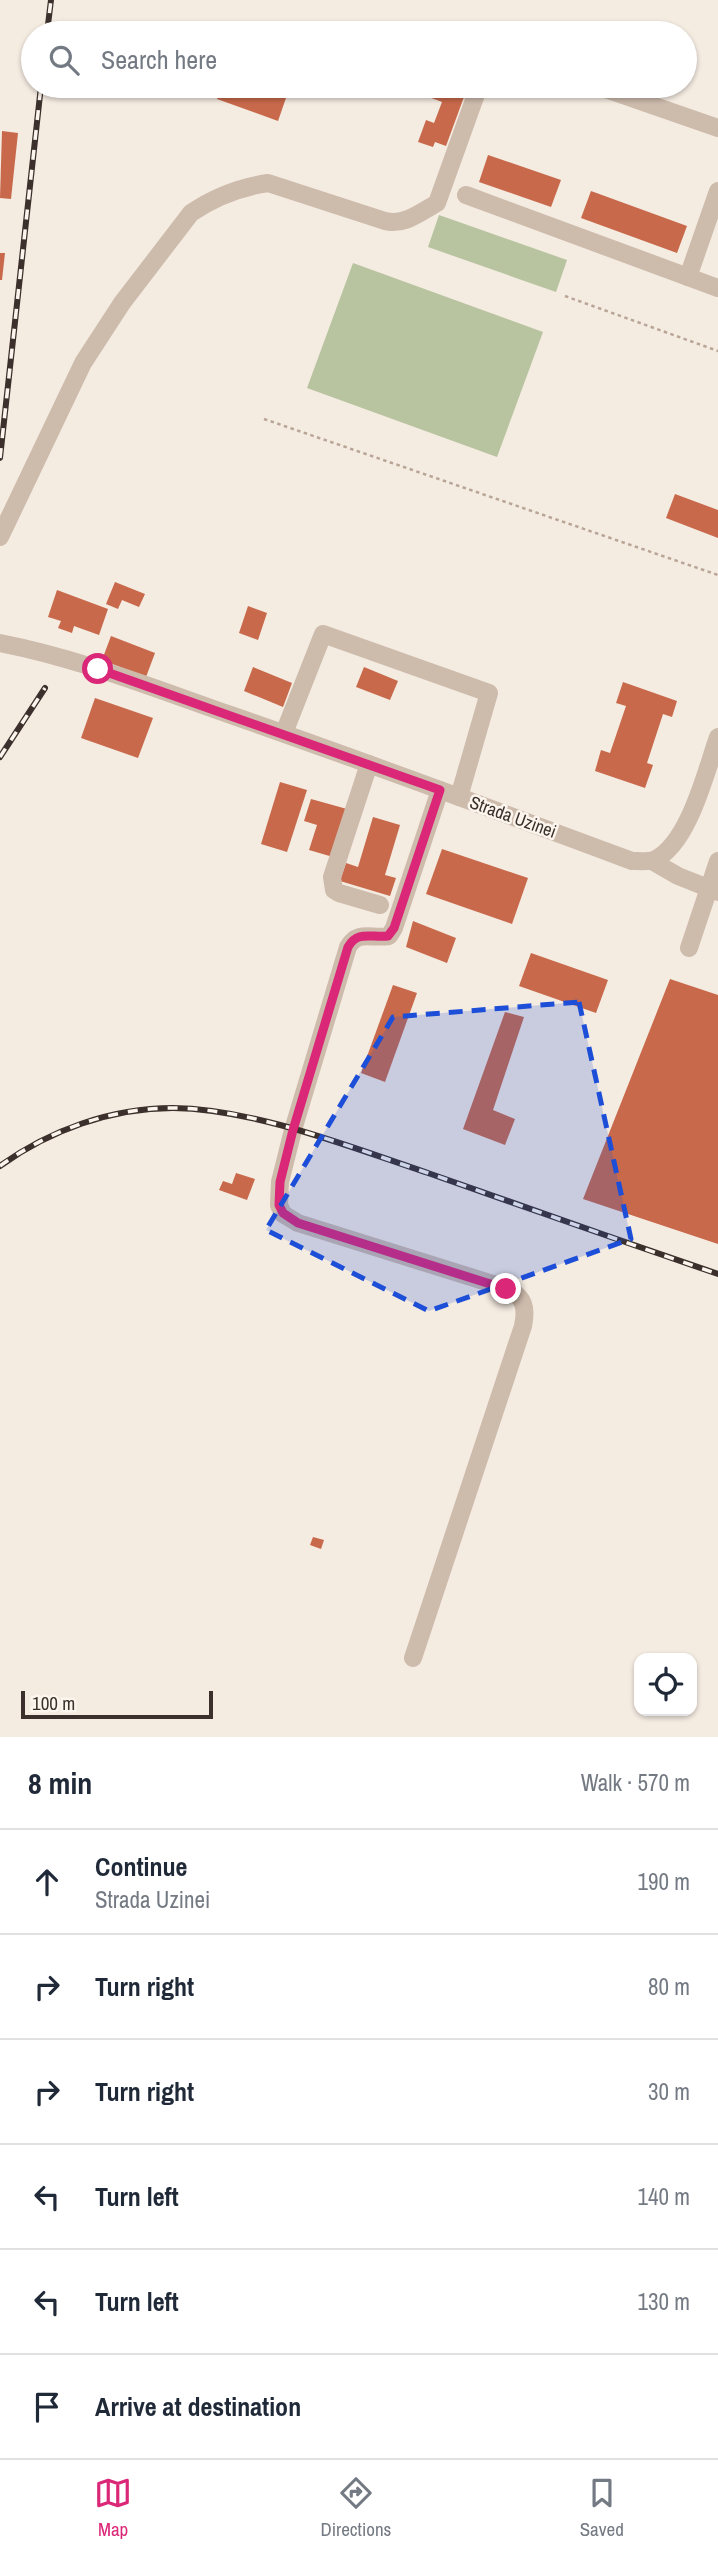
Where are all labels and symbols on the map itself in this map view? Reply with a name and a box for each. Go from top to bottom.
route start [82,653,113,684]
street label: Strada Uzinei [466,789,560,844]
route end [490,1273,521,1304]
scale bar [21,1688,214,1720]

